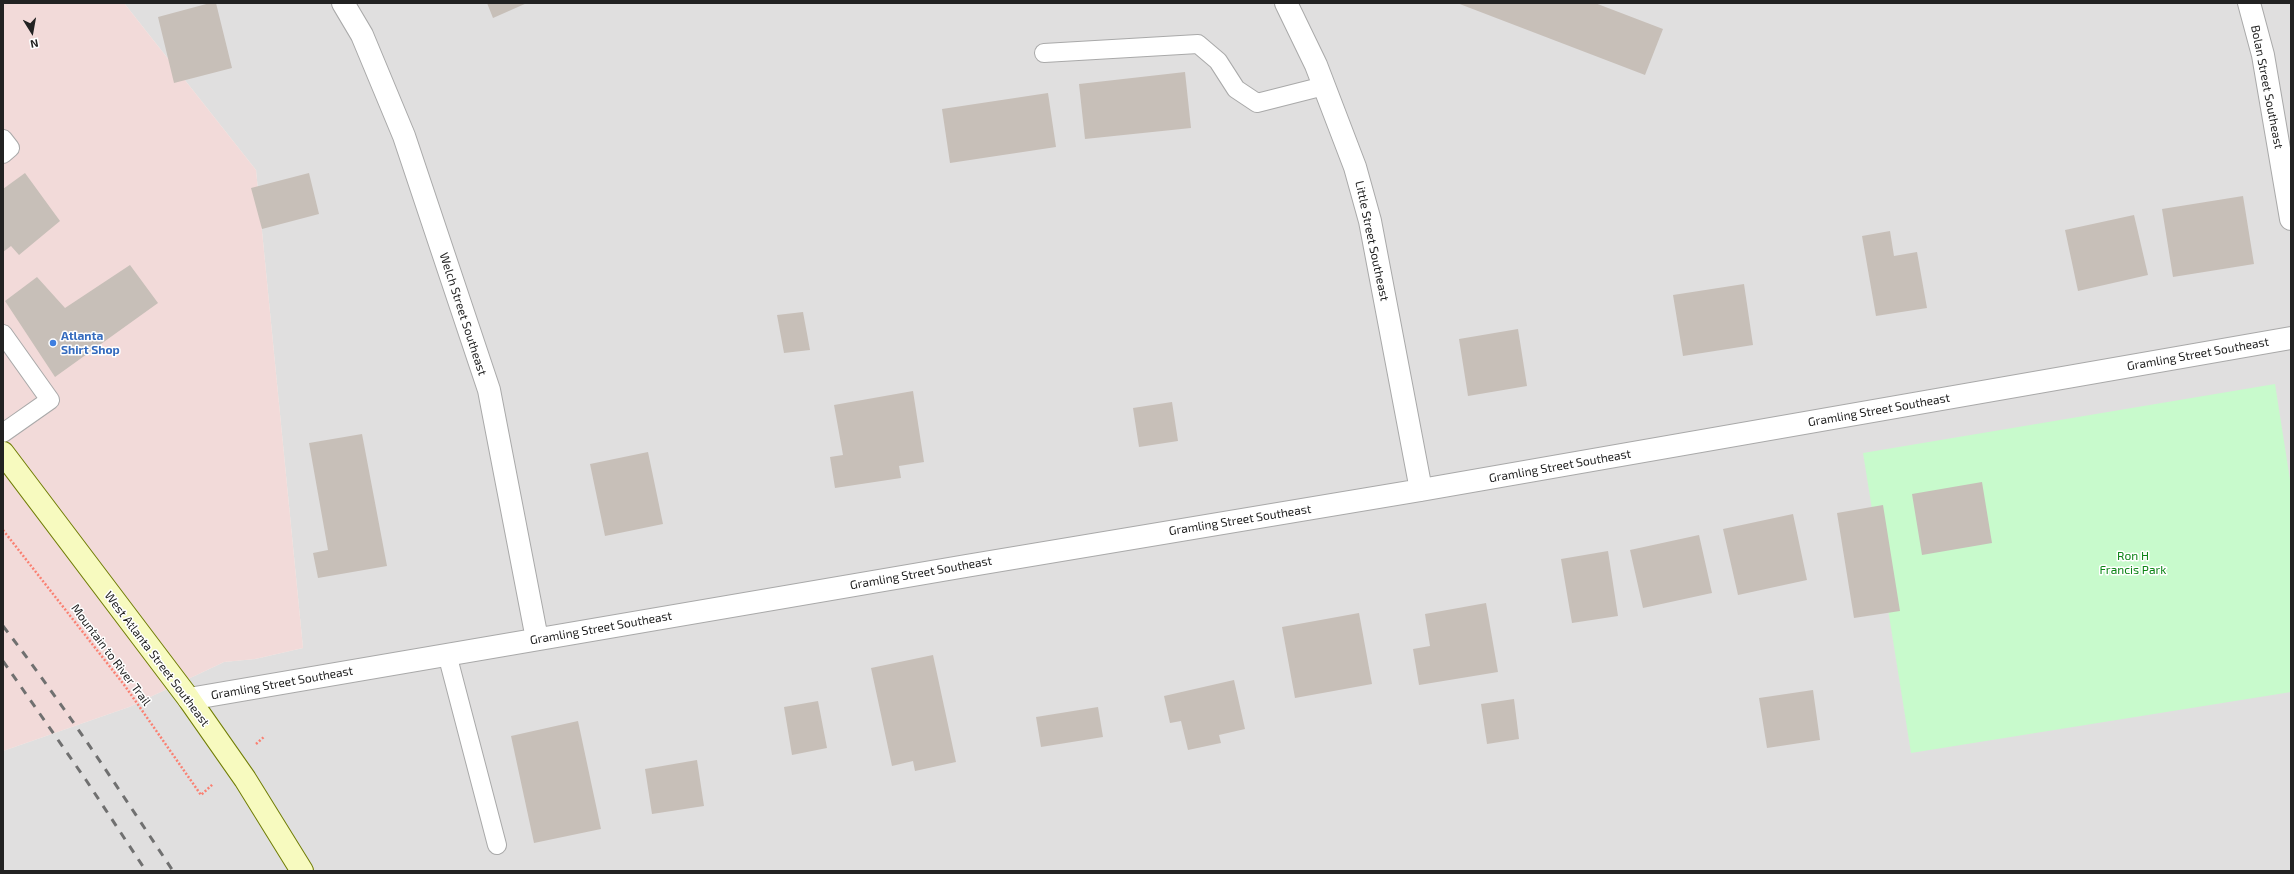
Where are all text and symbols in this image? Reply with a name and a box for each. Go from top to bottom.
north arrow [12,12,52,52]
street label: Bolan Street Southeast [2248,24,2286,150]
text: N [29,37,40,51]
street label: Little Street Southeast [1352,180,1392,302]
street label: Welch Street Southeast [436,251,490,377]
place label: Atlanta Shirt Shop [61,329,120,357]
street label: Gramling Street Southeast [2126,334,2270,374]
marker: Atlanta Shirt Shop [48,338,58,348]
street label: Gramling Street Southeast [1807,390,1951,430]
street label: Gramling Street Southeast [1488,446,1632,486]
street label: Gramling Street Southeast [1168,502,1312,538]
park label: Ron H Francis Park [2100,549,2166,577]
street label: Gramling Street Southeast [849,553,993,593]
street label: West Atlanta Street Southeast [101,589,213,729]
street label: Mountain to River Trail [68,601,154,709]
street label: Gramling Street Southeast [529,608,673,648]
street label: Gramling Street Southeast [210,663,354,703]

